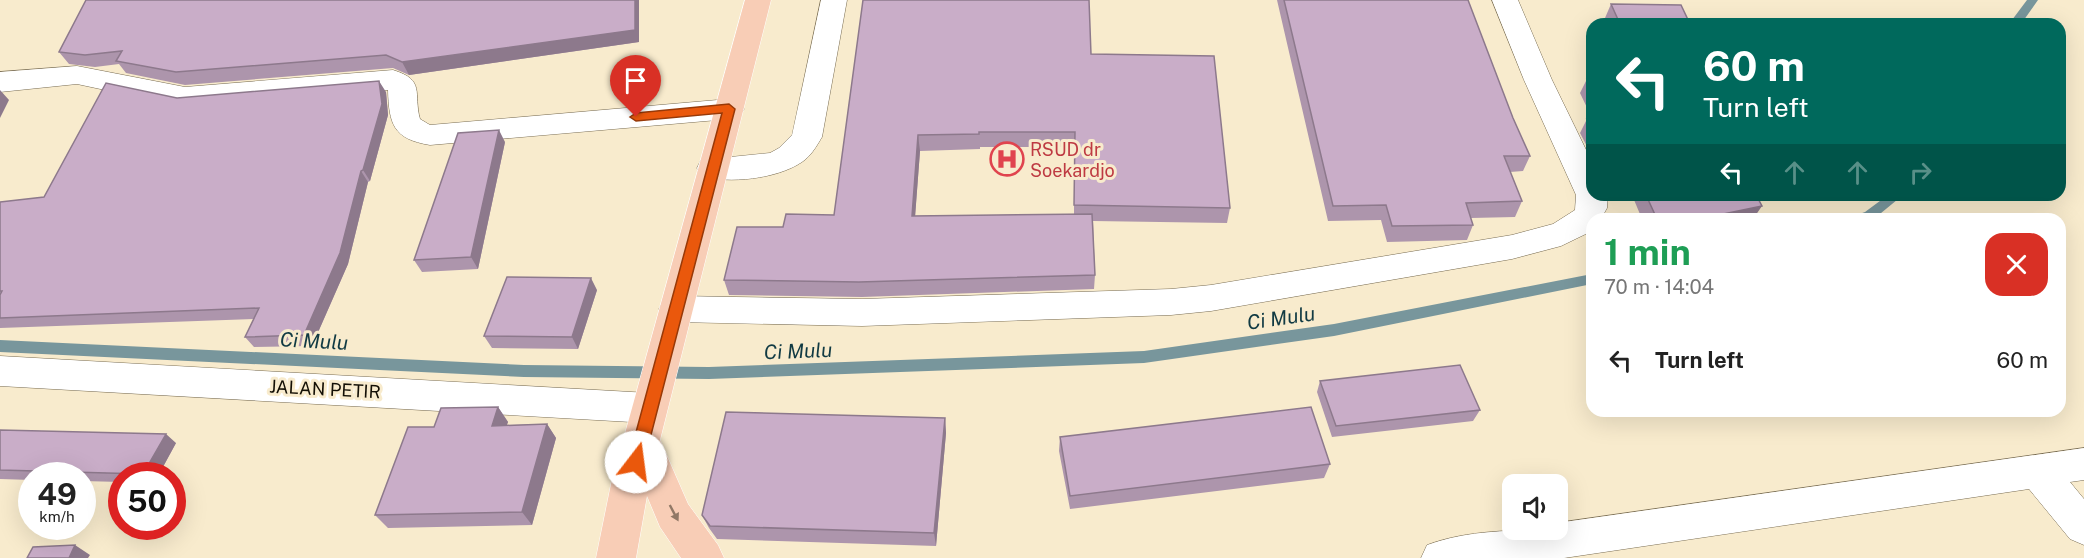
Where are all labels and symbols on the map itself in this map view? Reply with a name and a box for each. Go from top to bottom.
pin [610,55,661,117]
place label: RSUD dr Soekardjo [1030,139,1115,181]
hospital icon: RSUD dr Soekardjo [989,141,1025,177]
water label: Ci Mulu [1245,301,1317,335]
water label: Ci Mulu [279,327,349,355]
water label: Ci Mulu [763,338,833,364]
street label: JALAN PETIR [269,376,381,402]
position arrow [604,430,668,494]
speed limit sign: 50 [108,462,186,540]
one-way arrow [669,505,679,522]

